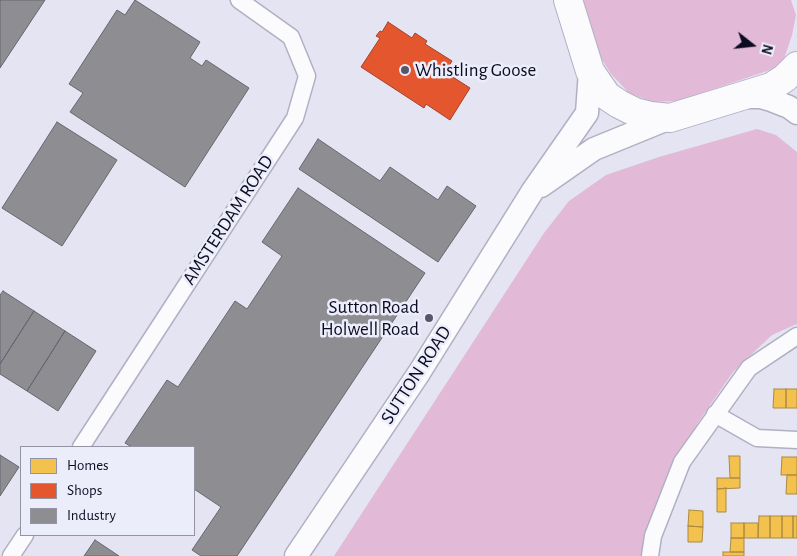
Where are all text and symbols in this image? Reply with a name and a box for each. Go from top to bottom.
north arrow [727,20,777,70]
text: N [758,43,774,56]
place label: Whistling Goose [415,59,536,81]
marker: Whistling Goose [399,64,411,76]
street label: AMSTERDAM ROAD [178,151,278,289]
place label: Sutton Road Holwell Road [321,296,419,340]
marker: Sutton Road Holwell Road [423,312,435,324]
street label: SUTTON ROAD [376,322,456,428]
legend [20,446,195,536]
text: Homes [67,458,109,473]
text: Shops [67,483,102,498]
text: Industry [67,508,116,523]

